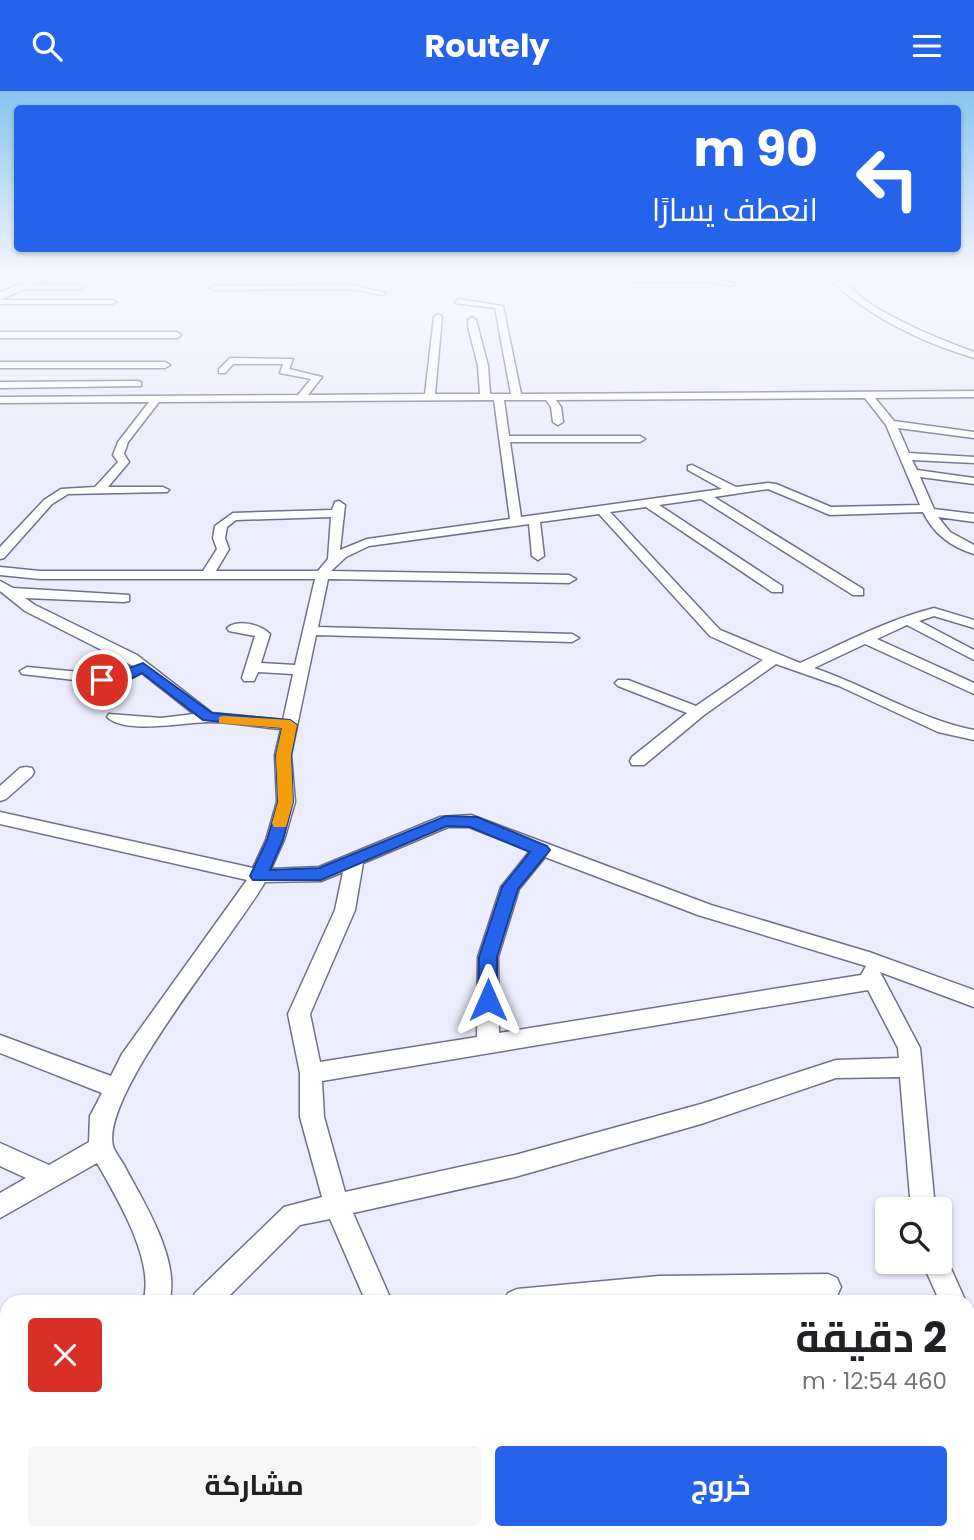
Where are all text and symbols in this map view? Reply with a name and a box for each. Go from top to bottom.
text: Routely [424,23,550,68]
icon: search [28,27,66,65]
icon: menu [908,27,946,65]
text: 90 m [694,115,818,183]
icon: left [842,133,933,224]
text: انعطف يسارًا [652,187,818,232]
pin [72,650,132,710]
icon: arrive [83,661,121,699]
position arrow [451,963,525,1037]
map controls [875,1197,952,1274]
button: search [875,1197,952,1274]
text: 2 دقيقة [795,1308,947,1367]
button: close [28,1318,102,1392]
text: 460 m · 12:54 [802,1365,947,1397]
button: مشاركة [28,1446,481,1526]
button: خروج [495,1446,947,1526]

